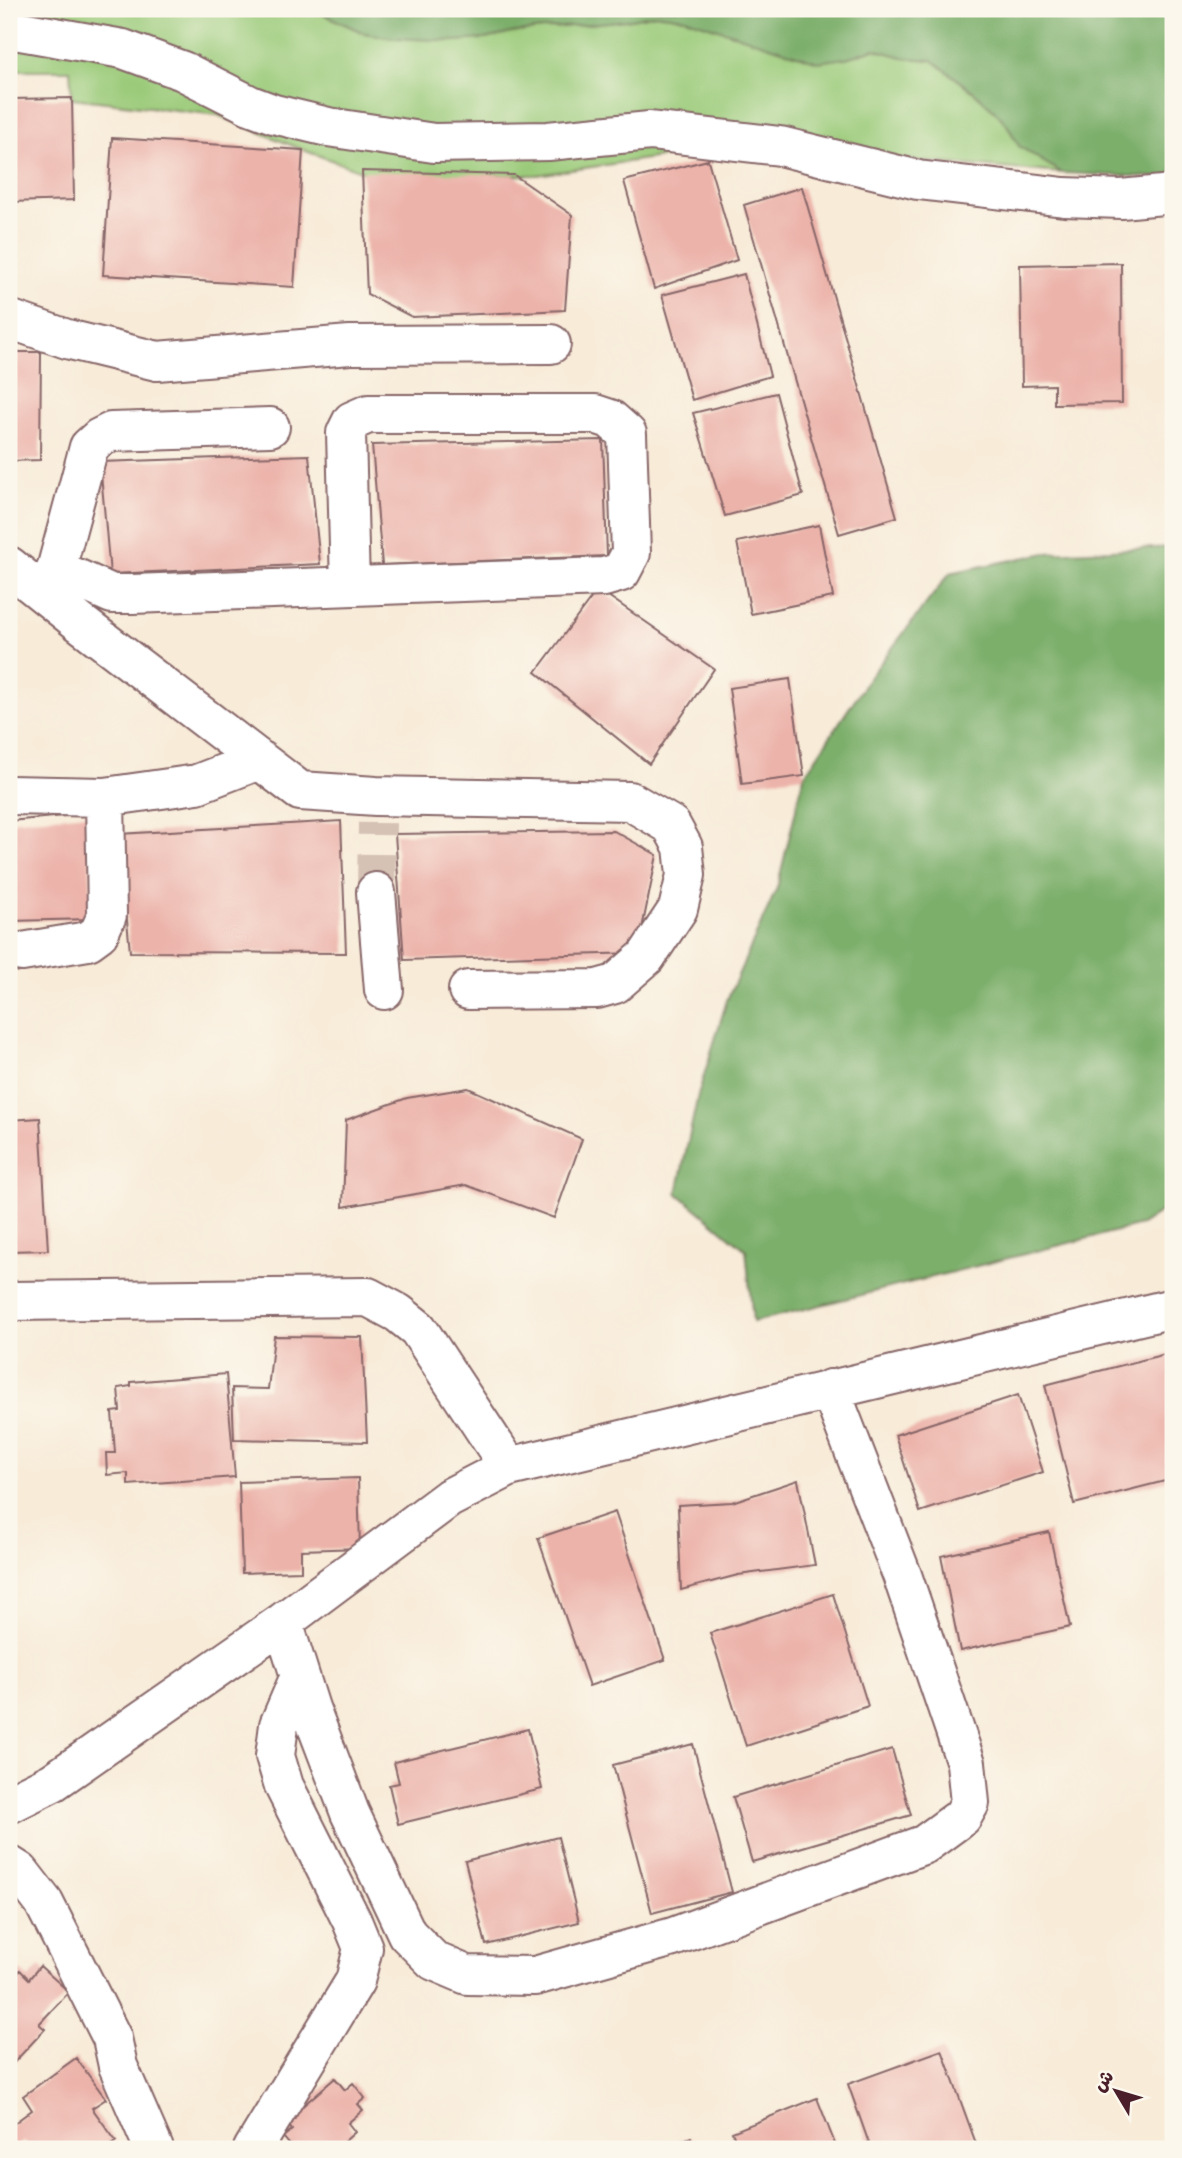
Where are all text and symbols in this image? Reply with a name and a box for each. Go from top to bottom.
north arrow [1080,2056,1150,2126]
text: ش [1090,2067,1121,2098]

